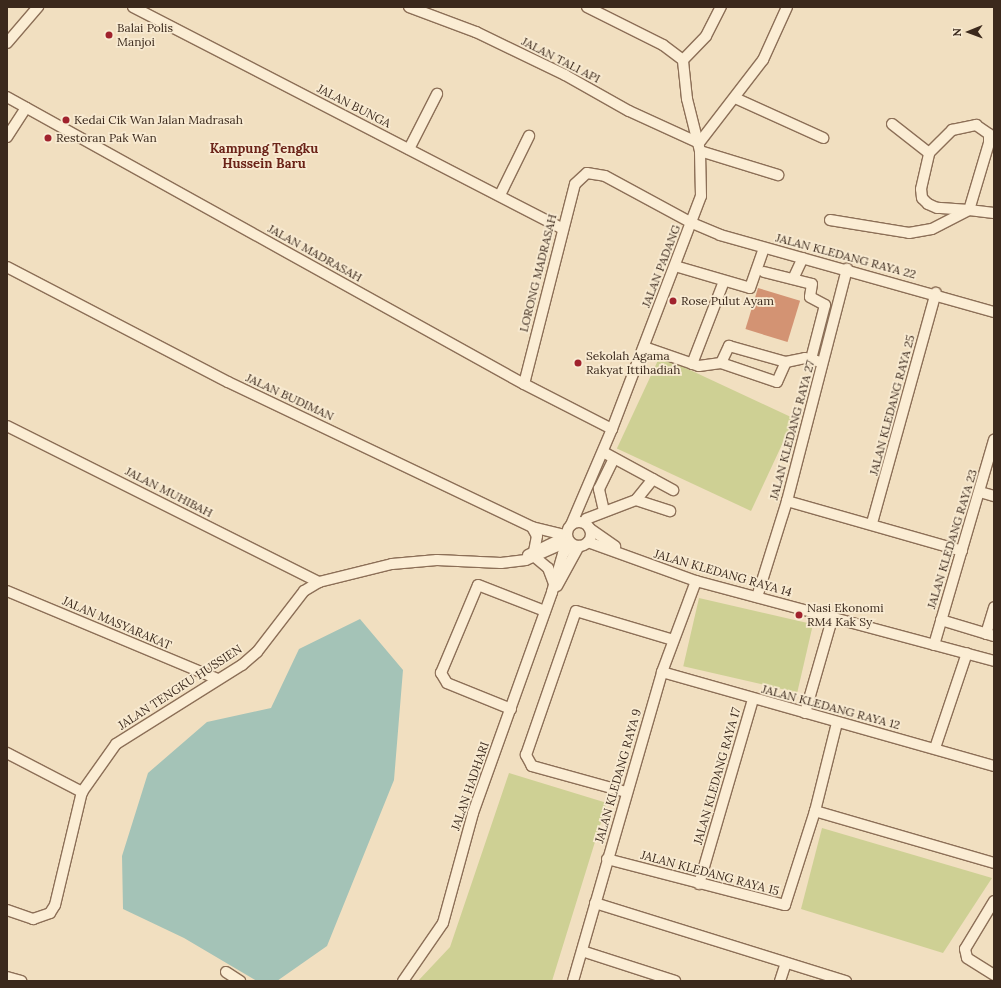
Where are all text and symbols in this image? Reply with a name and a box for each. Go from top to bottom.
north arrow [949,12,989,52]
place label: Balai Polis Manjoi [117,21,173,49]
text: N [950,28,964,37]
marker: Balai Polis Manjoi [104,30,114,40]
street label: JALAN TALI API [519,34,603,86]
street label: JALAN BUNGA [315,81,393,131]
place label: Kedai Cik Wan Jalan Madrasah [74,113,243,127]
marker: Kedai Cik Wan Jalan Madrasah [61,115,71,125]
place label: Restoran Pak Wan [56,131,157,145]
marker: Restoran Pak Wan [43,133,53,143]
district label: Kampung Tengku Hussein Baru [210,142,318,173]
street label: LORONG MADRASAH [516,213,560,333]
street label: JALAN MADRASAH [265,221,365,285]
street label: JALAN PADANG [639,223,683,309]
street label: JALAN KLEDANG RAYA 22 [774,230,918,282]
place label: Rose Pulut Ayam [681,294,774,308]
marker: Rose Pulut Ayam [668,296,678,306]
street label: JALAN KLEDANG RAYA 25 [866,333,918,477]
place label: Sekolah Agama Rakyat Ittihadiah [586,349,680,377]
marker: Sekolah Agama Rakyat Ittihadiah [573,358,583,368]
street label: JALAN KLEDANG RAYA 27 [766,359,818,501]
street label: JALAN BUDIMAN [244,370,336,424]
street label: JALAN MUHIBAH [123,464,215,520]
street label: JALAN KLEDANG RAYA 23 [924,468,980,610]
street label: JALAN KLEDANG RAYA 14 [652,546,794,600]
street label: JALAN MASYARAKAT [60,593,174,653]
place label: Nasi Ekonomi RM4 Kak Sy [807,601,884,629]
marker: Nasi Ekonomi RM4 Kak Sy [794,610,804,620]
street label: JALAN TENGKU HUSSIEN [115,641,245,733]
street label: JALAN KLEDANG RAYA 12 [760,682,902,732]
street label: JALAN KLEDANG RAYA 17 [691,706,743,846]
street label: JALAN KLEDANG RAYA 9 [592,707,644,845]
street label: JALAN HADHARI [448,740,492,832]
street label: JALAN KLEDANG RAYA 15 [639,848,781,898]

